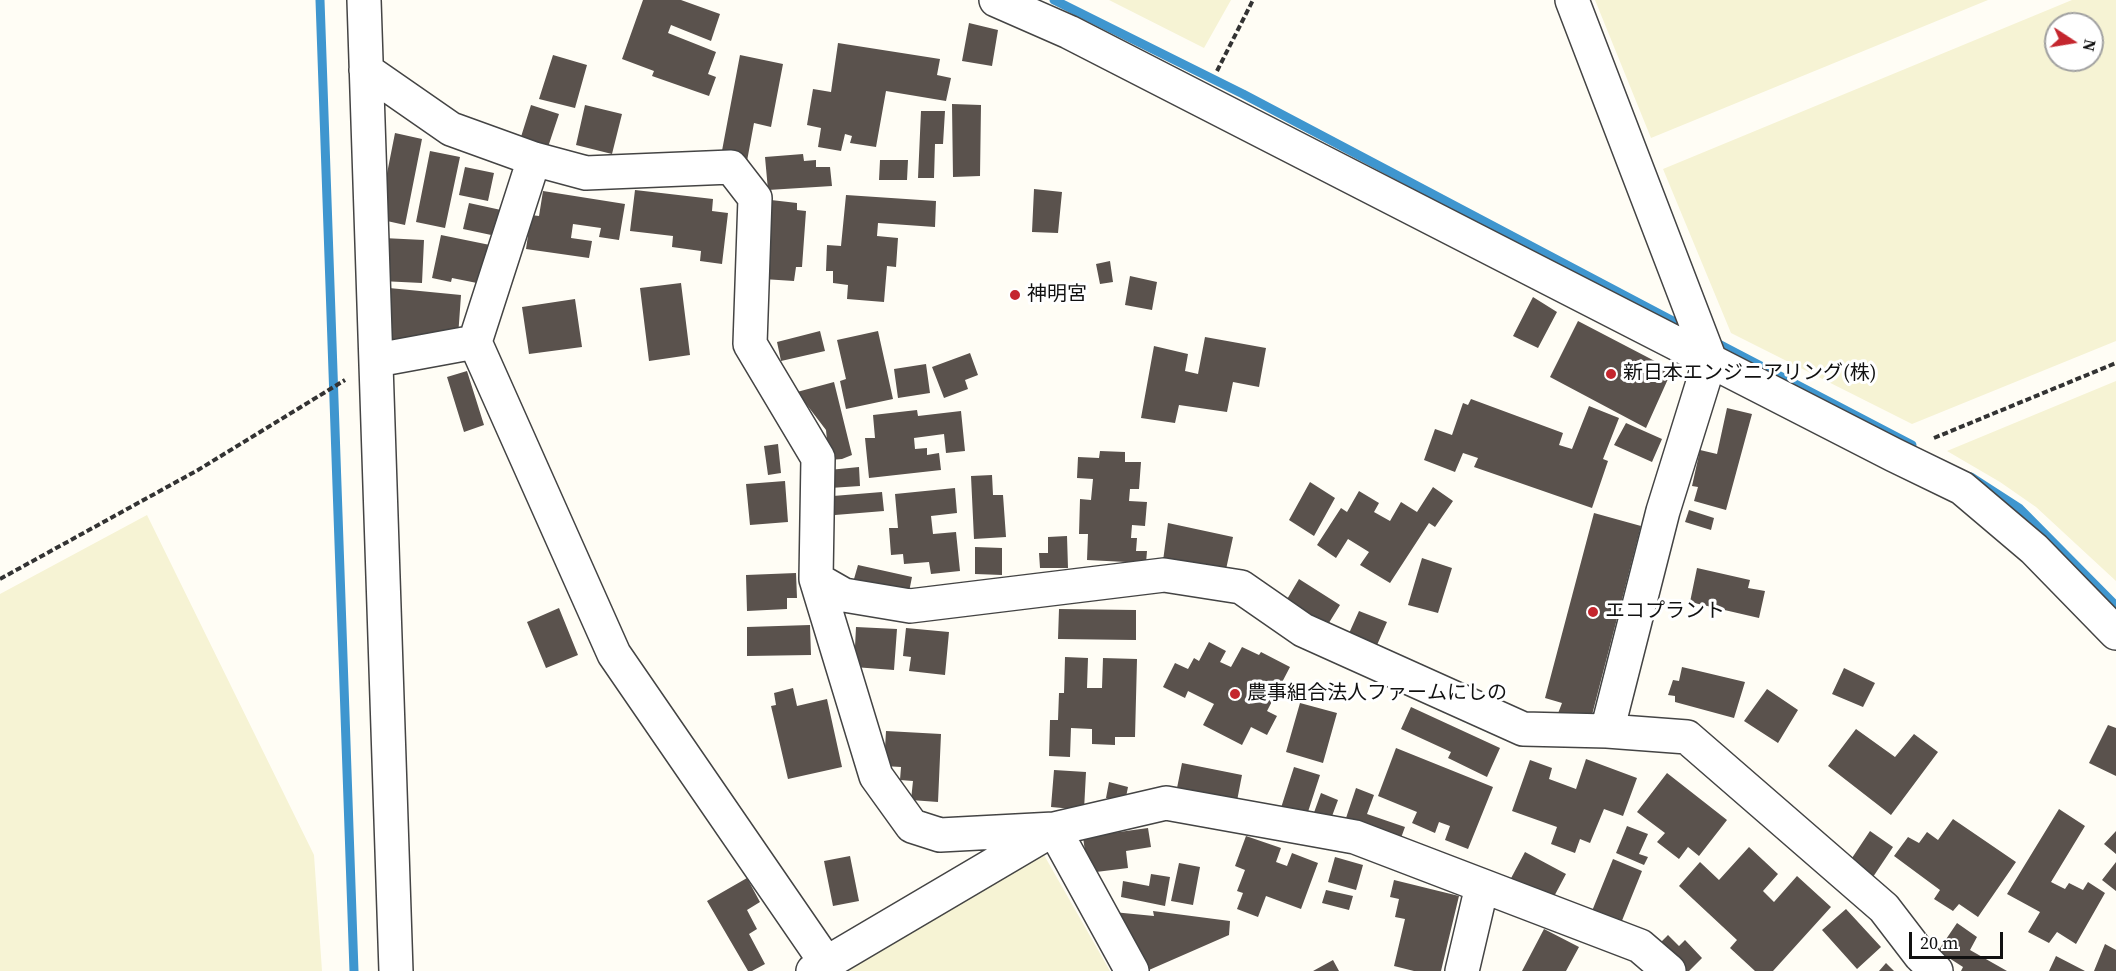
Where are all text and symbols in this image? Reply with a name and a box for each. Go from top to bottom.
north arrow [2044,12,2104,72]
text: N [2078,37,2102,53]
place label: 神明宮 [1027,283,1087,307]
marker: 神明宮 [1008,288,1022,302]
place label: 新日本エンジニアリング(株) [1623,362,1877,386]
marker: 新日本エンジニアリング(株) [1604,367,1618,381]
place label: エコプラント [1605,600,1725,624]
marker: エコプラント [1586,605,1600,619]
place label: 農事組合法人ファームにしの [1247,682,1507,706]
marker: 農事組合法人ファームにしの [1228,687,1242,701]
scale bar [1912,920,2006,958]
text: 20 m [1920,930,1958,955]

